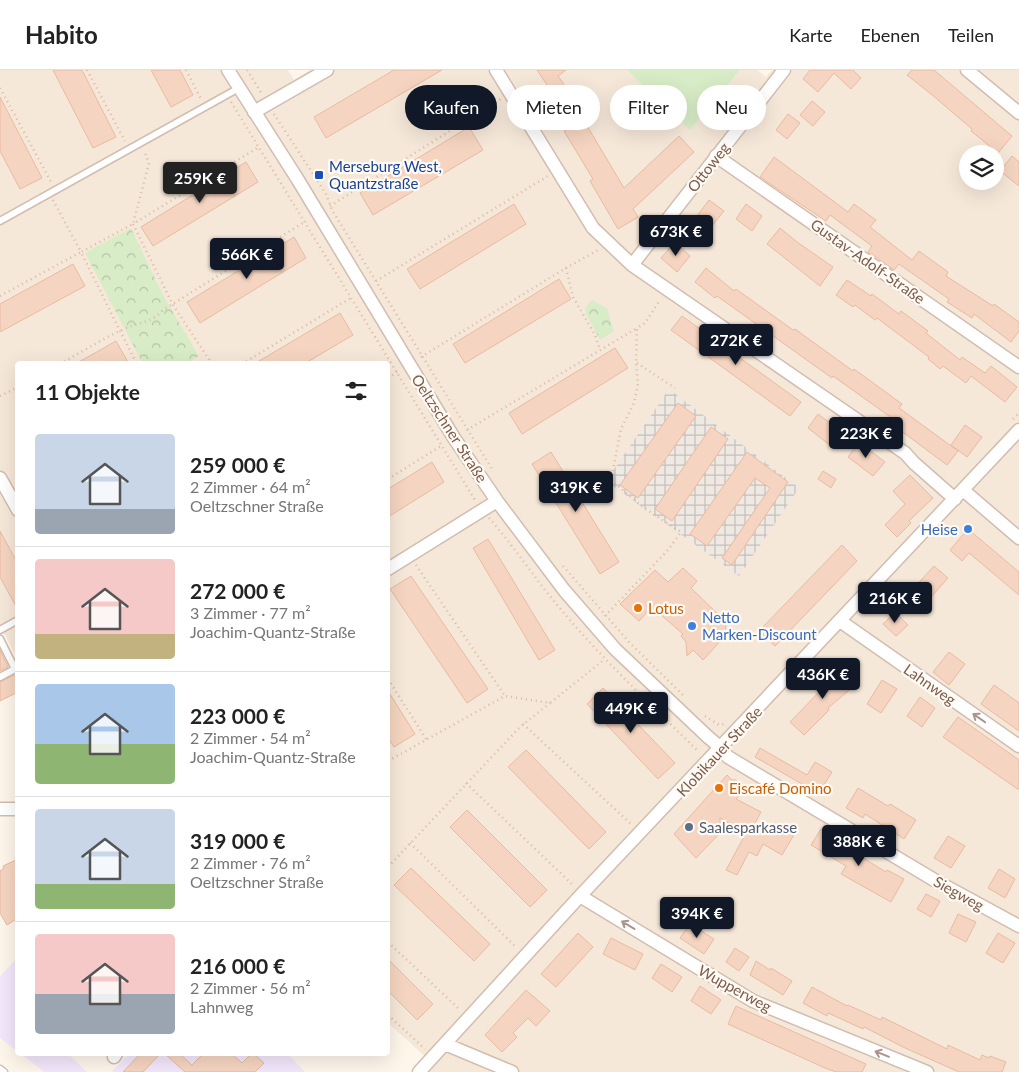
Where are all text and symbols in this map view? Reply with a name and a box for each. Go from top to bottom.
text: Habito [25,20,98,49]
text: Karte [789,24,832,46]
text: Ebenen [860,24,920,46]
text: Teilen [948,24,994,46]
chip: Kaufen [405,85,497,130]
chip: Mieten [507,85,600,130]
chip: Filter [610,85,687,130]
chip: Neu [697,85,766,130]
street label: Ottoweg [683,138,733,195]
map controls [959,145,1004,190]
button: layers [959,145,1004,190]
place label: Merseburg West, Quantzstraße [329,157,442,192]
pin: 259K € [159,162,241,204]
text: 259K € [174,168,226,187]
marker: Merseburg West, Quantzstraße [313,169,325,181]
pin: 673K € [635,214,717,257]
street label: Gustav-Adolf-Straße [807,215,929,307]
text: 673K € [650,221,702,240]
pin: 566K € [206,238,288,280]
text: 566K € [221,244,273,263]
pin: 272K € [695,324,777,366]
text: 272K € [710,330,762,349]
street label: Oeltzschner Straße [408,371,492,486]
icon: filters [342,377,370,405]
text: 11 Objekte [35,379,140,404]
pin: 223K € [825,416,907,459]
text: 223K € [840,423,892,442]
text: 259 000 € [190,452,285,477]
icon: home [75,454,135,514]
pin: 319K € [535,470,617,513]
text: 2 Zimmer · 64 m² [190,477,311,496]
text: 319K € [550,477,602,496]
text: Oeltzschner Straße [190,496,324,515]
place label: Heise [921,520,958,538]
marker: Heise [962,523,974,535]
text: 272 000 € [190,578,285,603]
icon: home [75,579,135,639]
pin: 216K € [854,582,936,624]
text: 216K € [869,588,921,607]
place label: Lotus [648,599,684,617]
marker: Lotus [632,602,644,614]
text: 3 Zimmer · 77 m² [190,603,311,622]
place label: Netto Marken-Discount [702,608,817,643]
marker: Netto Marken-Discount [686,620,698,632]
text: Joachim-Quantz-Straße [190,622,356,641]
pin: 436K € [782,658,864,700]
street label: Lahnweg [901,660,960,708]
text: 436K € [797,664,849,683]
pin: 449K € [590,692,672,734]
text: 449K € [605,698,657,717]
street label: Klobikauer Straße [673,702,766,800]
text: 223 000 € [190,703,285,728]
icon: home [75,704,135,764]
one-way arrow [972,713,986,723]
text: 2 Zimmer · 54 m² [190,728,311,747]
text: Joachim-Quantz-Straße [190,747,356,766]
place label: Eiscafé Domino [729,779,832,797]
marker: Eiscafé Domino [713,782,725,794]
place label: Saalesparkasse [699,818,797,836]
marker: Saalesparkasse [683,821,695,833]
pin: 388K € [818,824,900,867]
text: 319 000 € [190,828,285,853]
icon: home [75,829,135,889]
text: 388K € [833,831,885,850]
text: 2 Zimmer · 76 m² [190,853,311,872]
text: Oeltzschner Straße [190,872,324,891]
street label: Siegweg [931,872,987,914]
pin: 394K € [656,896,738,939]
text: 394K € [671,903,723,922]
one-way arrow [622,920,636,930]
text: 216 000 € [190,953,285,978]
icon: home [75,954,135,1014]
street label: Wupperweg [695,961,775,1016]
text: 2 Zimmer · 56 m² [190,978,311,997]
text: Lahnweg [190,997,253,1016]
one-way arrow [875,1048,890,1058]

